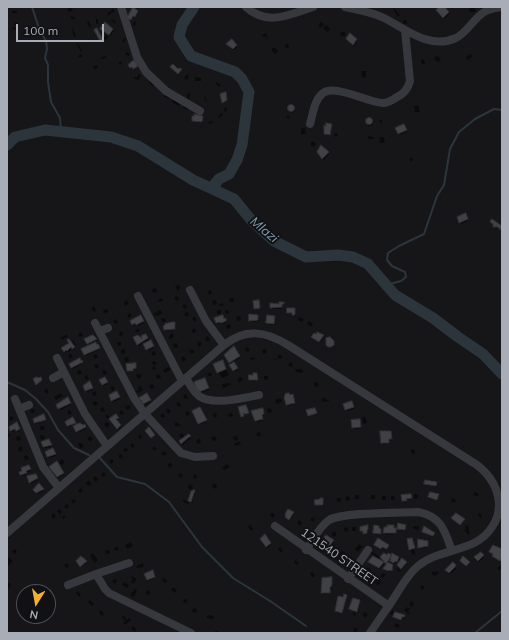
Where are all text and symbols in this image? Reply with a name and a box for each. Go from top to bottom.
scale bar [18,16,106,42]
text: 100 m [23,23,58,38]
water label: Mlazi [247,214,281,246]
street label: 121540 STREET [298,525,380,589]
north arrow [16,584,56,624]
text: N [28,607,39,622]

